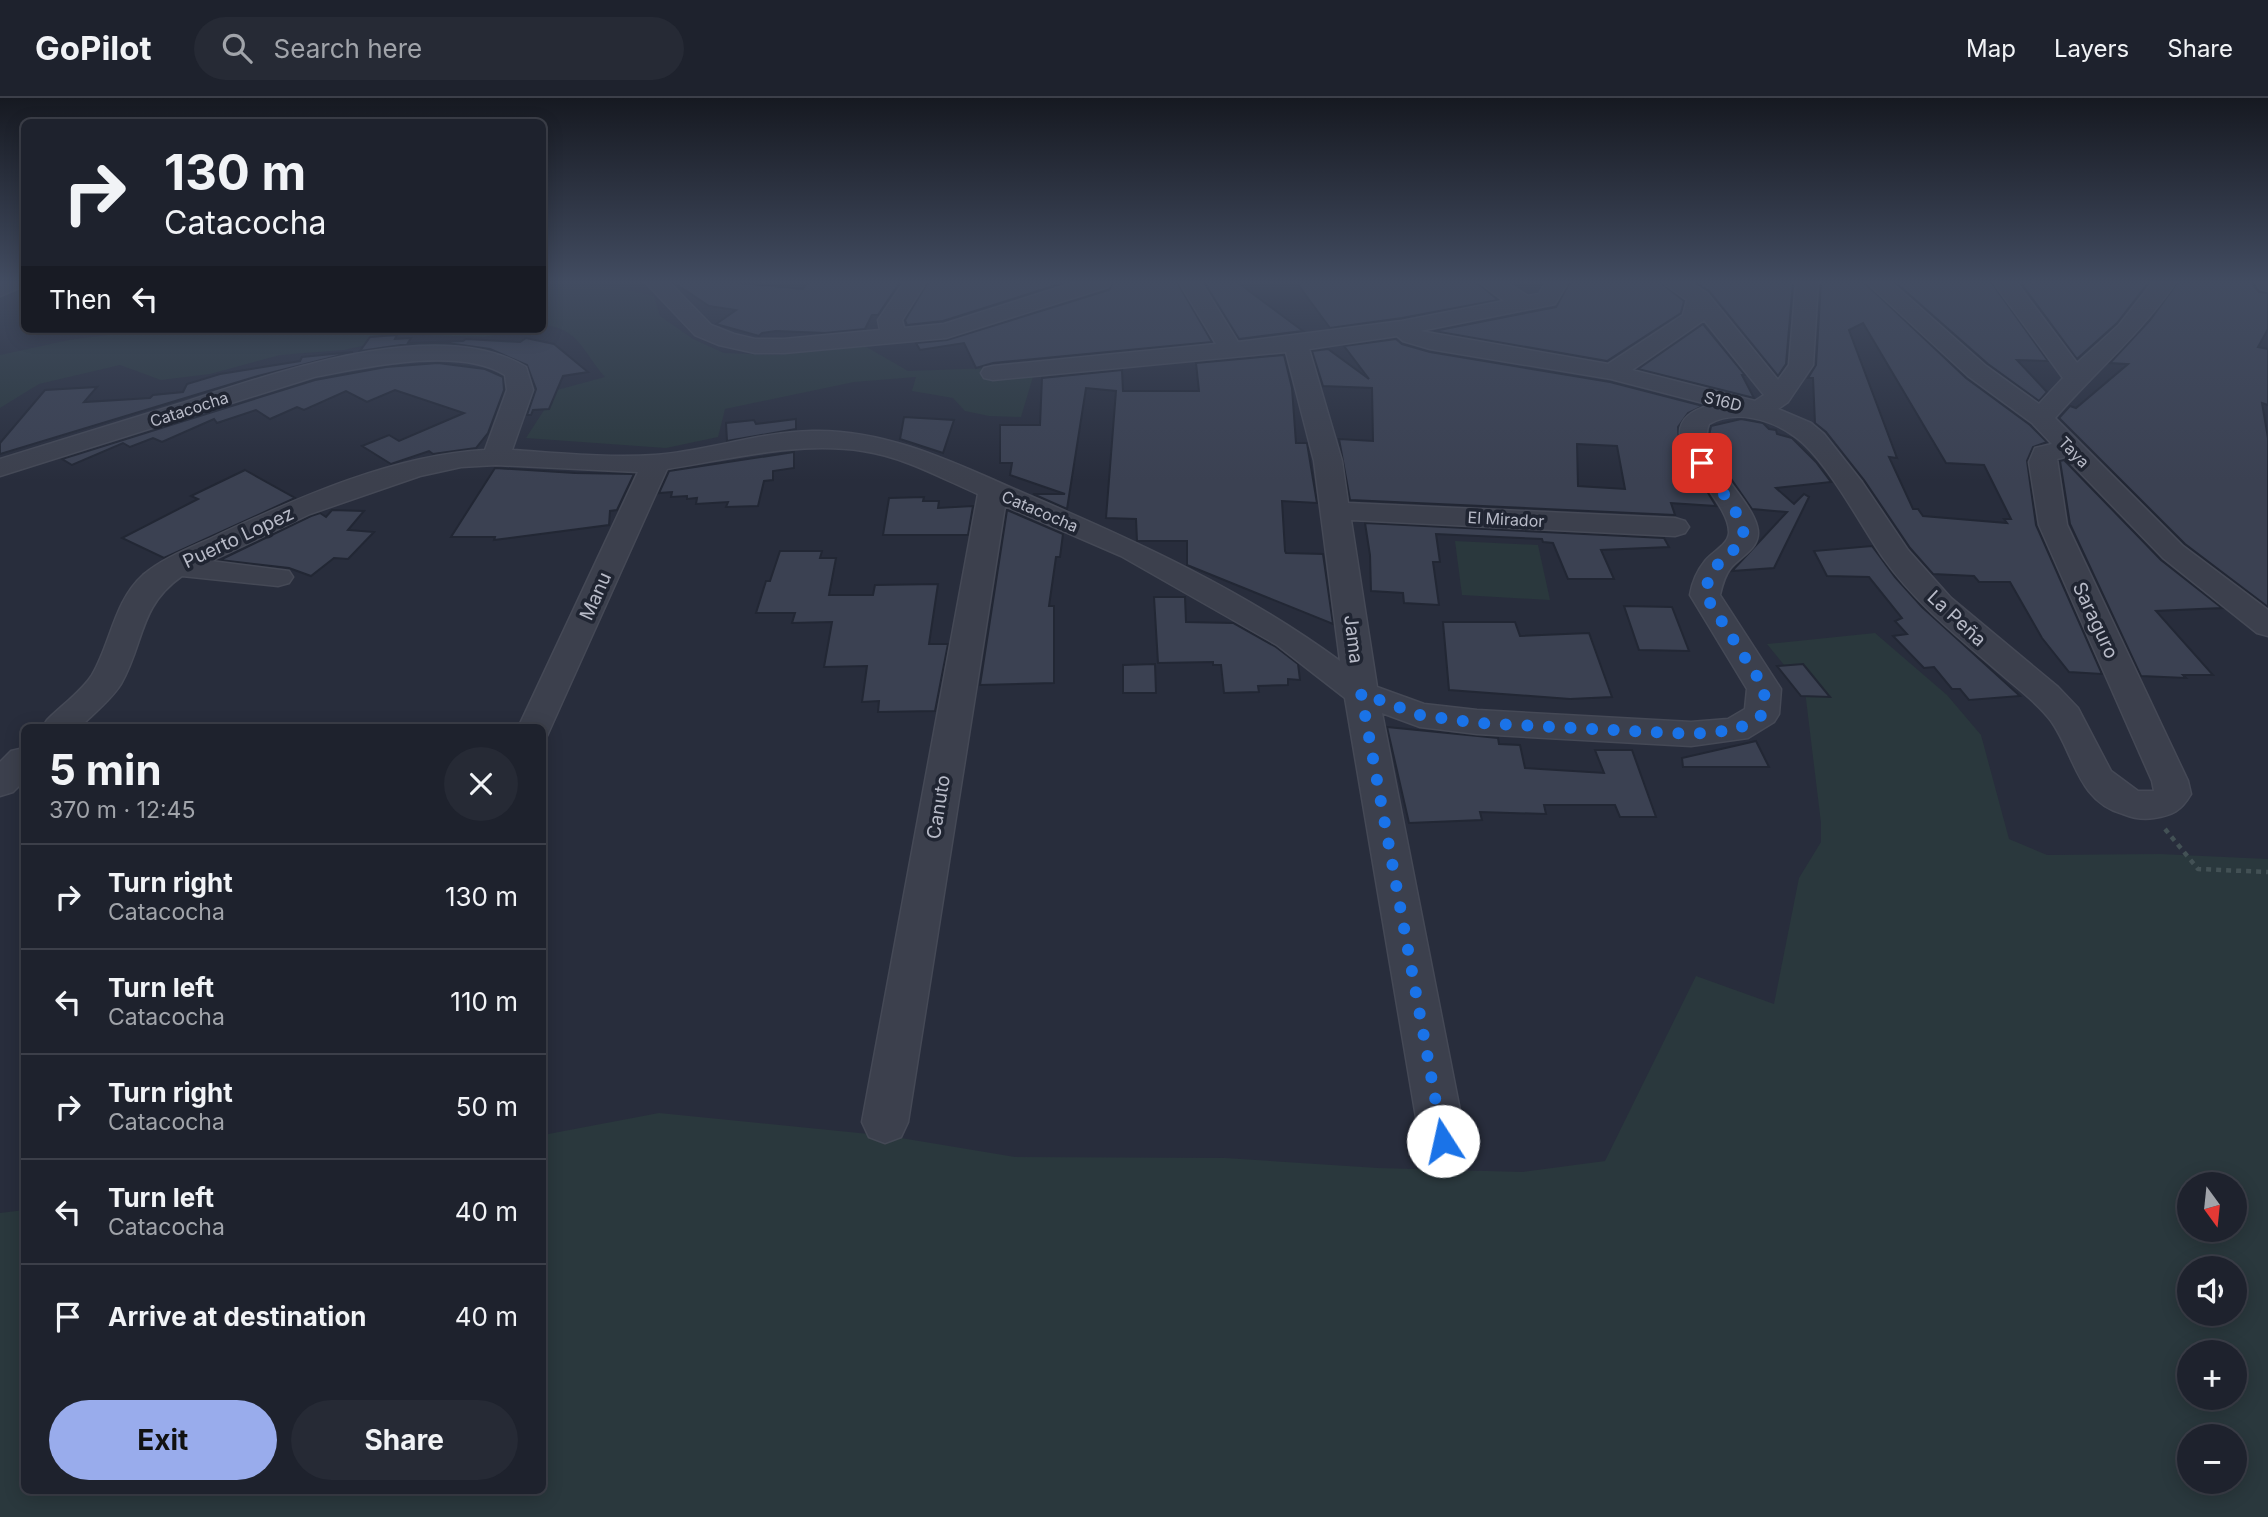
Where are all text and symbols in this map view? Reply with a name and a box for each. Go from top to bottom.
search box [194,17,684,80]
text: GoPilot [35,28,152,68]
icon: search [218,29,256,67]
text: Search here [274,33,422,64]
text: Map [1966,34,2016,63]
text: Layers [2054,34,2129,63]
text: Share [2167,34,2233,63]
text: 130 m [164,143,306,202]
icon: right [49,147,140,238]
text: Catacocha [164,203,327,242]
icon: left [126,280,164,318]
text: Then [49,284,112,315]
street label: Catacocha [147,387,231,431]
street label: S16D [1702,387,1744,415]
street label: Taya [2054,432,2094,472]
pin [1672,433,1732,493]
icon: arrive [1683,444,1721,482]
street label: Catacocha [999,486,1081,536]
street label: Puerto Lopez [179,502,297,573]
street label: El Mirador [1467,507,1545,531]
street label: Manu [575,569,616,624]
street label: Saraguro [2068,578,2123,662]
street label: La Peña [1923,585,1991,651]
street label: Jama [1339,613,1368,665]
text: 5 min [49,744,162,795]
button: close [444,747,518,821]
street label: Canuto [922,773,955,841]
text: 370 m · 12:45 [49,796,195,824]
text: Turn right [108,867,233,898]
icon: right [49,878,87,916]
text: 130 m [445,881,518,912]
text: Catacocha [108,898,225,926]
text: Turn left [108,972,214,1003]
icon: left [49,983,87,1021]
text: 110 m [450,986,518,1017]
text: Catacocha [108,1003,225,1031]
text: Turn right [108,1077,233,1108]
icon: right [49,1088,87,1126]
text: 50 m [456,1091,518,1122]
position arrow [1406,1104,1480,1178]
text: Catacocha [108,1108,225,1136]
north arrow [2177,1172,2247,1242]
map controls [2177,1172,2247,1494]
text: Turn left [108,1182,214,1213]
icon: left [49,1193,87,1231]
text: 40 m [455,1196,518,1227]
text: Catacocha [108,1213,225,1241]
button: sound [2177,1256,2247,1326]
icon: arrive [49,1298,87,1336]
text: Arrive at destination [108,1301,367,1332]
text: 40 m [455,1301,518,1332]
button: + [2177,1340,2247,1410]
button: Exit [49,1400,277,1480]
button: Share [291,1400,518,1480]
button: − [2177,1424,2247,1494]

